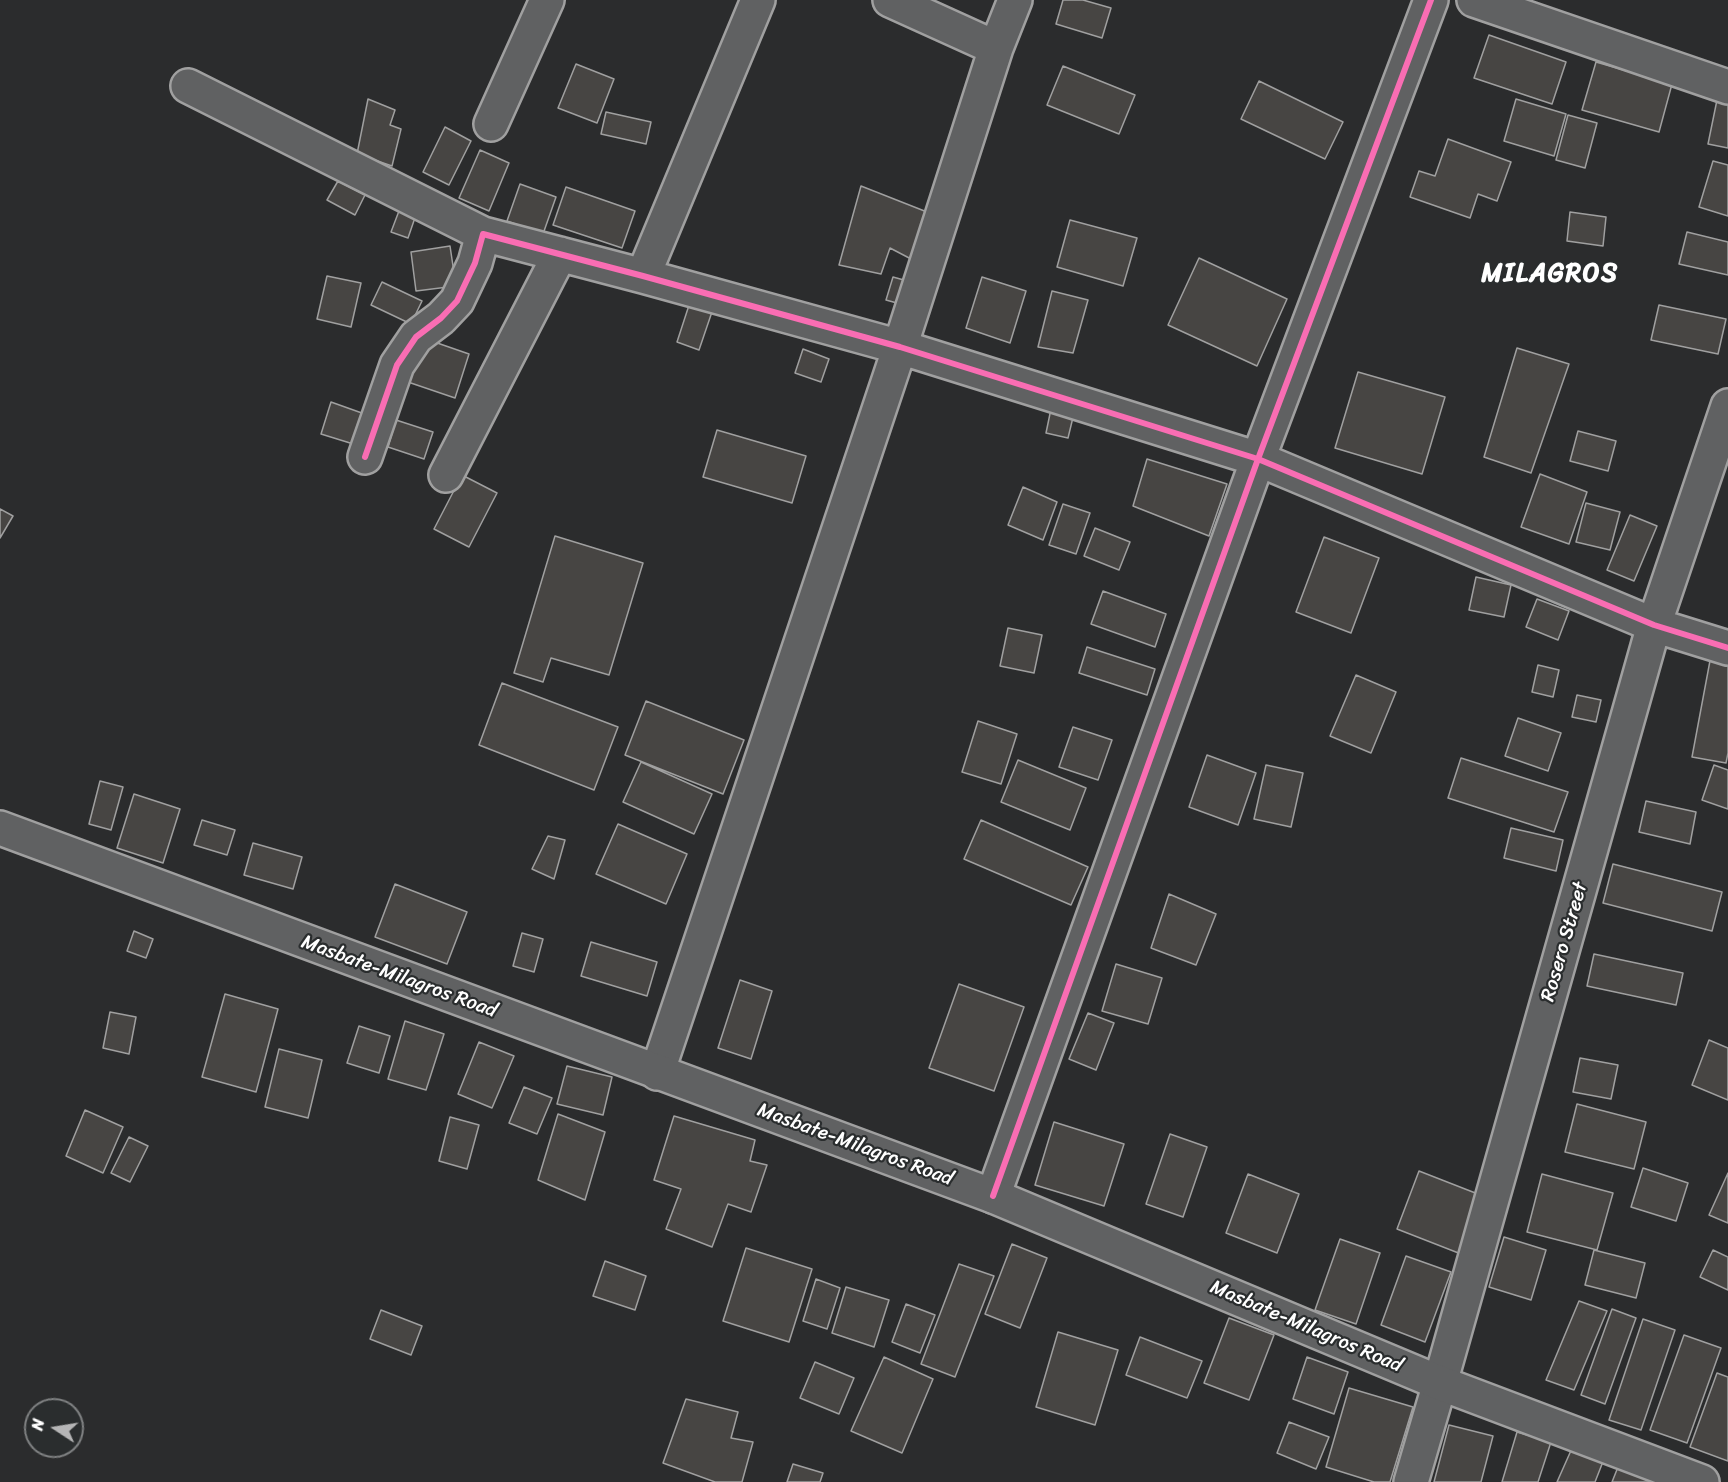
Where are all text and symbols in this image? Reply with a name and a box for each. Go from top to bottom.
district label: MILAGROS [1481,258,1619,290]
street label: Rosero Street [1536,879,1594,1005]
street label: Masbate-Milagros Road [298,930,500,1024]
street label: Masbate-Milagros Road [754,1098,956,1192]
street label: Masbate-Milagros Road [1206,1276,1406,1378]
north arrow [24,1398,84,1458]
text: N [23,1416,53,1433]

